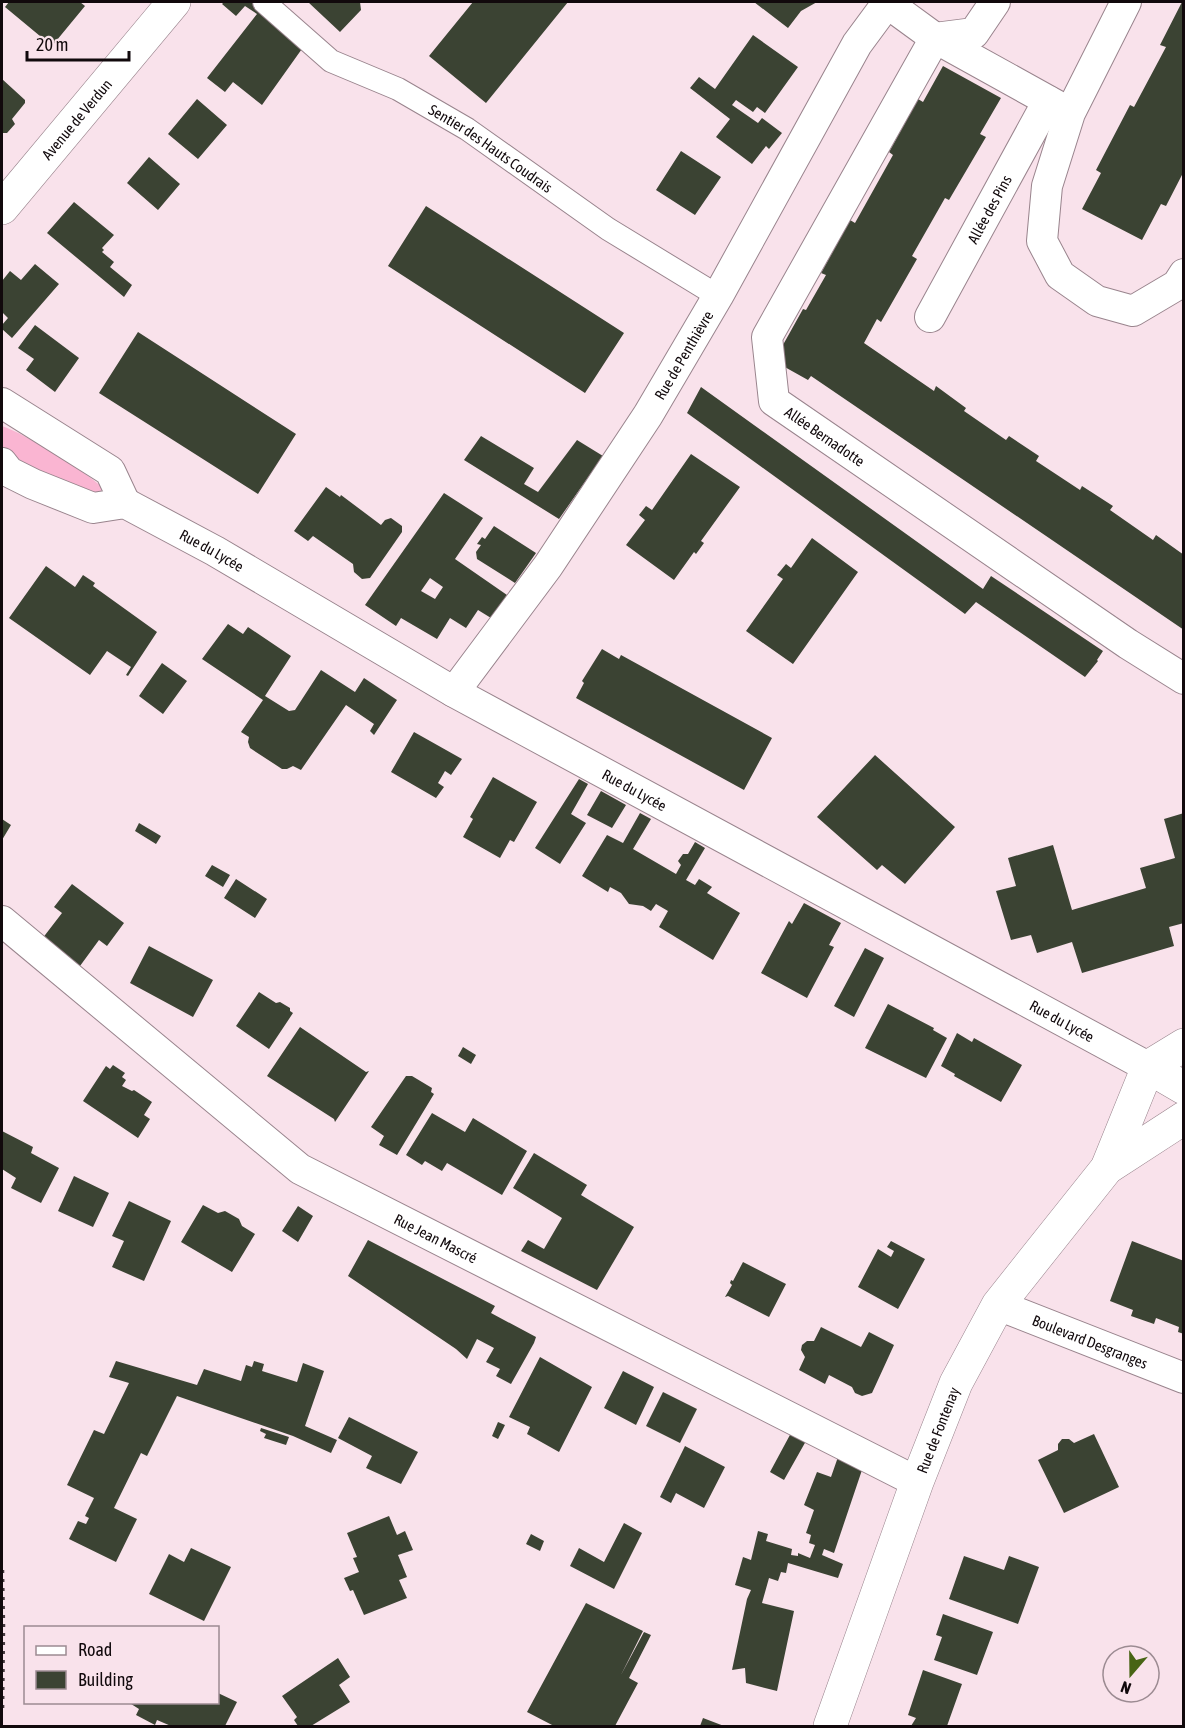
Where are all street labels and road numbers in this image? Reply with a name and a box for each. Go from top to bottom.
street label: Avenue de Verdun [38,75,115,163]
street label: Sentier des Hauts Coudrais [426,100,556,196]
street label: Allée des Pins [963,172,1014,246]
street label: Rue de Penthièvre [651,307,716,402]
street label: Allée Bernadotte [782,403,868,469]
street label: Rue du Lycée [177,525,247,575]
street label: Rue du Lycée [599,765,670,814]
street label: Rue du Lycée [1027,996,1097,1045]
street label: Rue Jean Mascré [392,1210,480,1266]
street label: Boulevard Desgranges [1030,1311,1150,1371]
street label: Rue de Fontenay [913,1384,962,1475]

